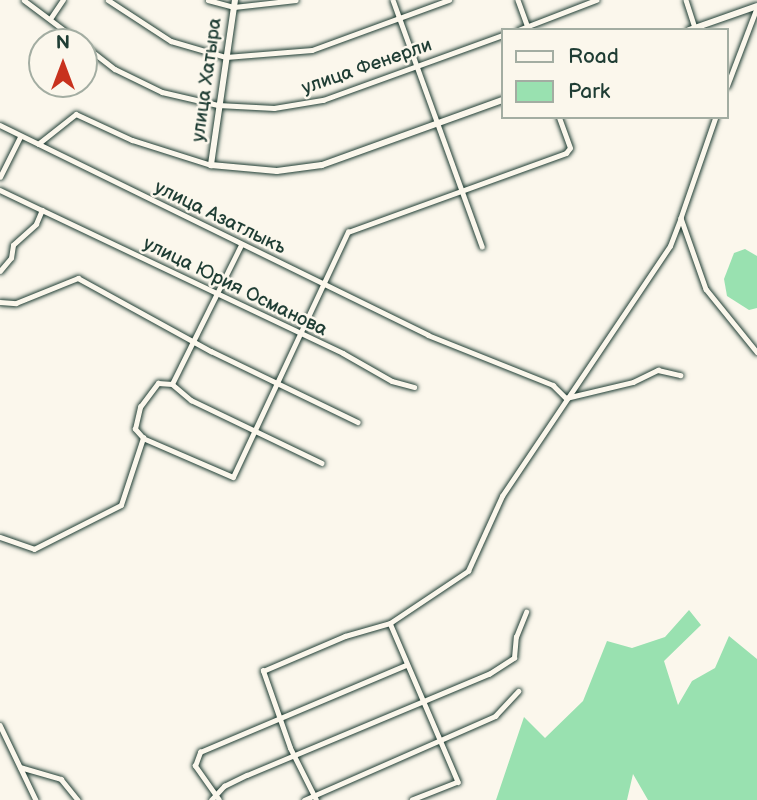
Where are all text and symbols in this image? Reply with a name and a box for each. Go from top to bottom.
street label: улица Хатыра [187,17,227,143]
north arrow [28,28,98,98]
legend [502,28,729,119]
text: N [56,32,70,55]
street label: улица Фенерли [299,34,435,100]
text: Road [568,44,619,69]
text: Park [568,79,610,104]
street label: улица Азатлыкъ [150,176,290,260]
street label: улица Юрия Османова [139,232,331,342]

